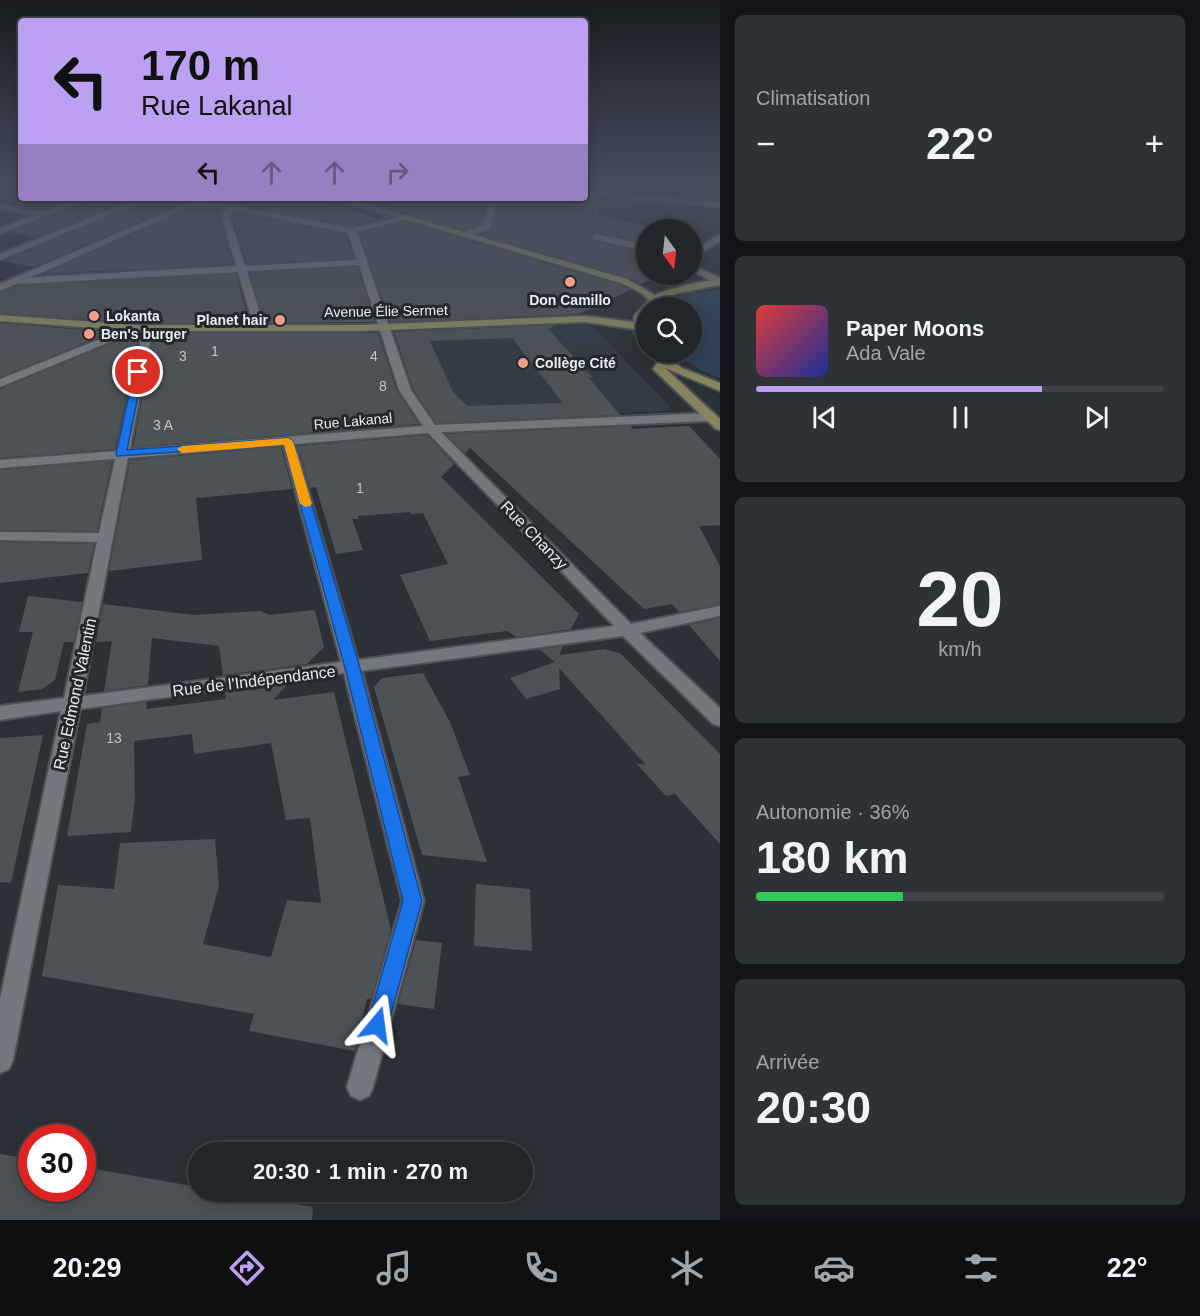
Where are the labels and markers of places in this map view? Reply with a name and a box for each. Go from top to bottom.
marker: Don Camillo [563,275,577,289]
place label: Don Camillo [529,292,611,308]
place label: Lokanta [106,308,160,324]
marker: Lokanta [87,309,101,323]
place label: Planet hair [196,312,269,328]
marker: Planet hair [273,313,287,327]
place label: Ben's burger [101,326,187,342]
marker: Ben's burger [82,327,96,341]
pin [112,346,163,397]
place label: Collège Cité [535,355,616,371]
marker: Collège Cité [516,356,530,370]

